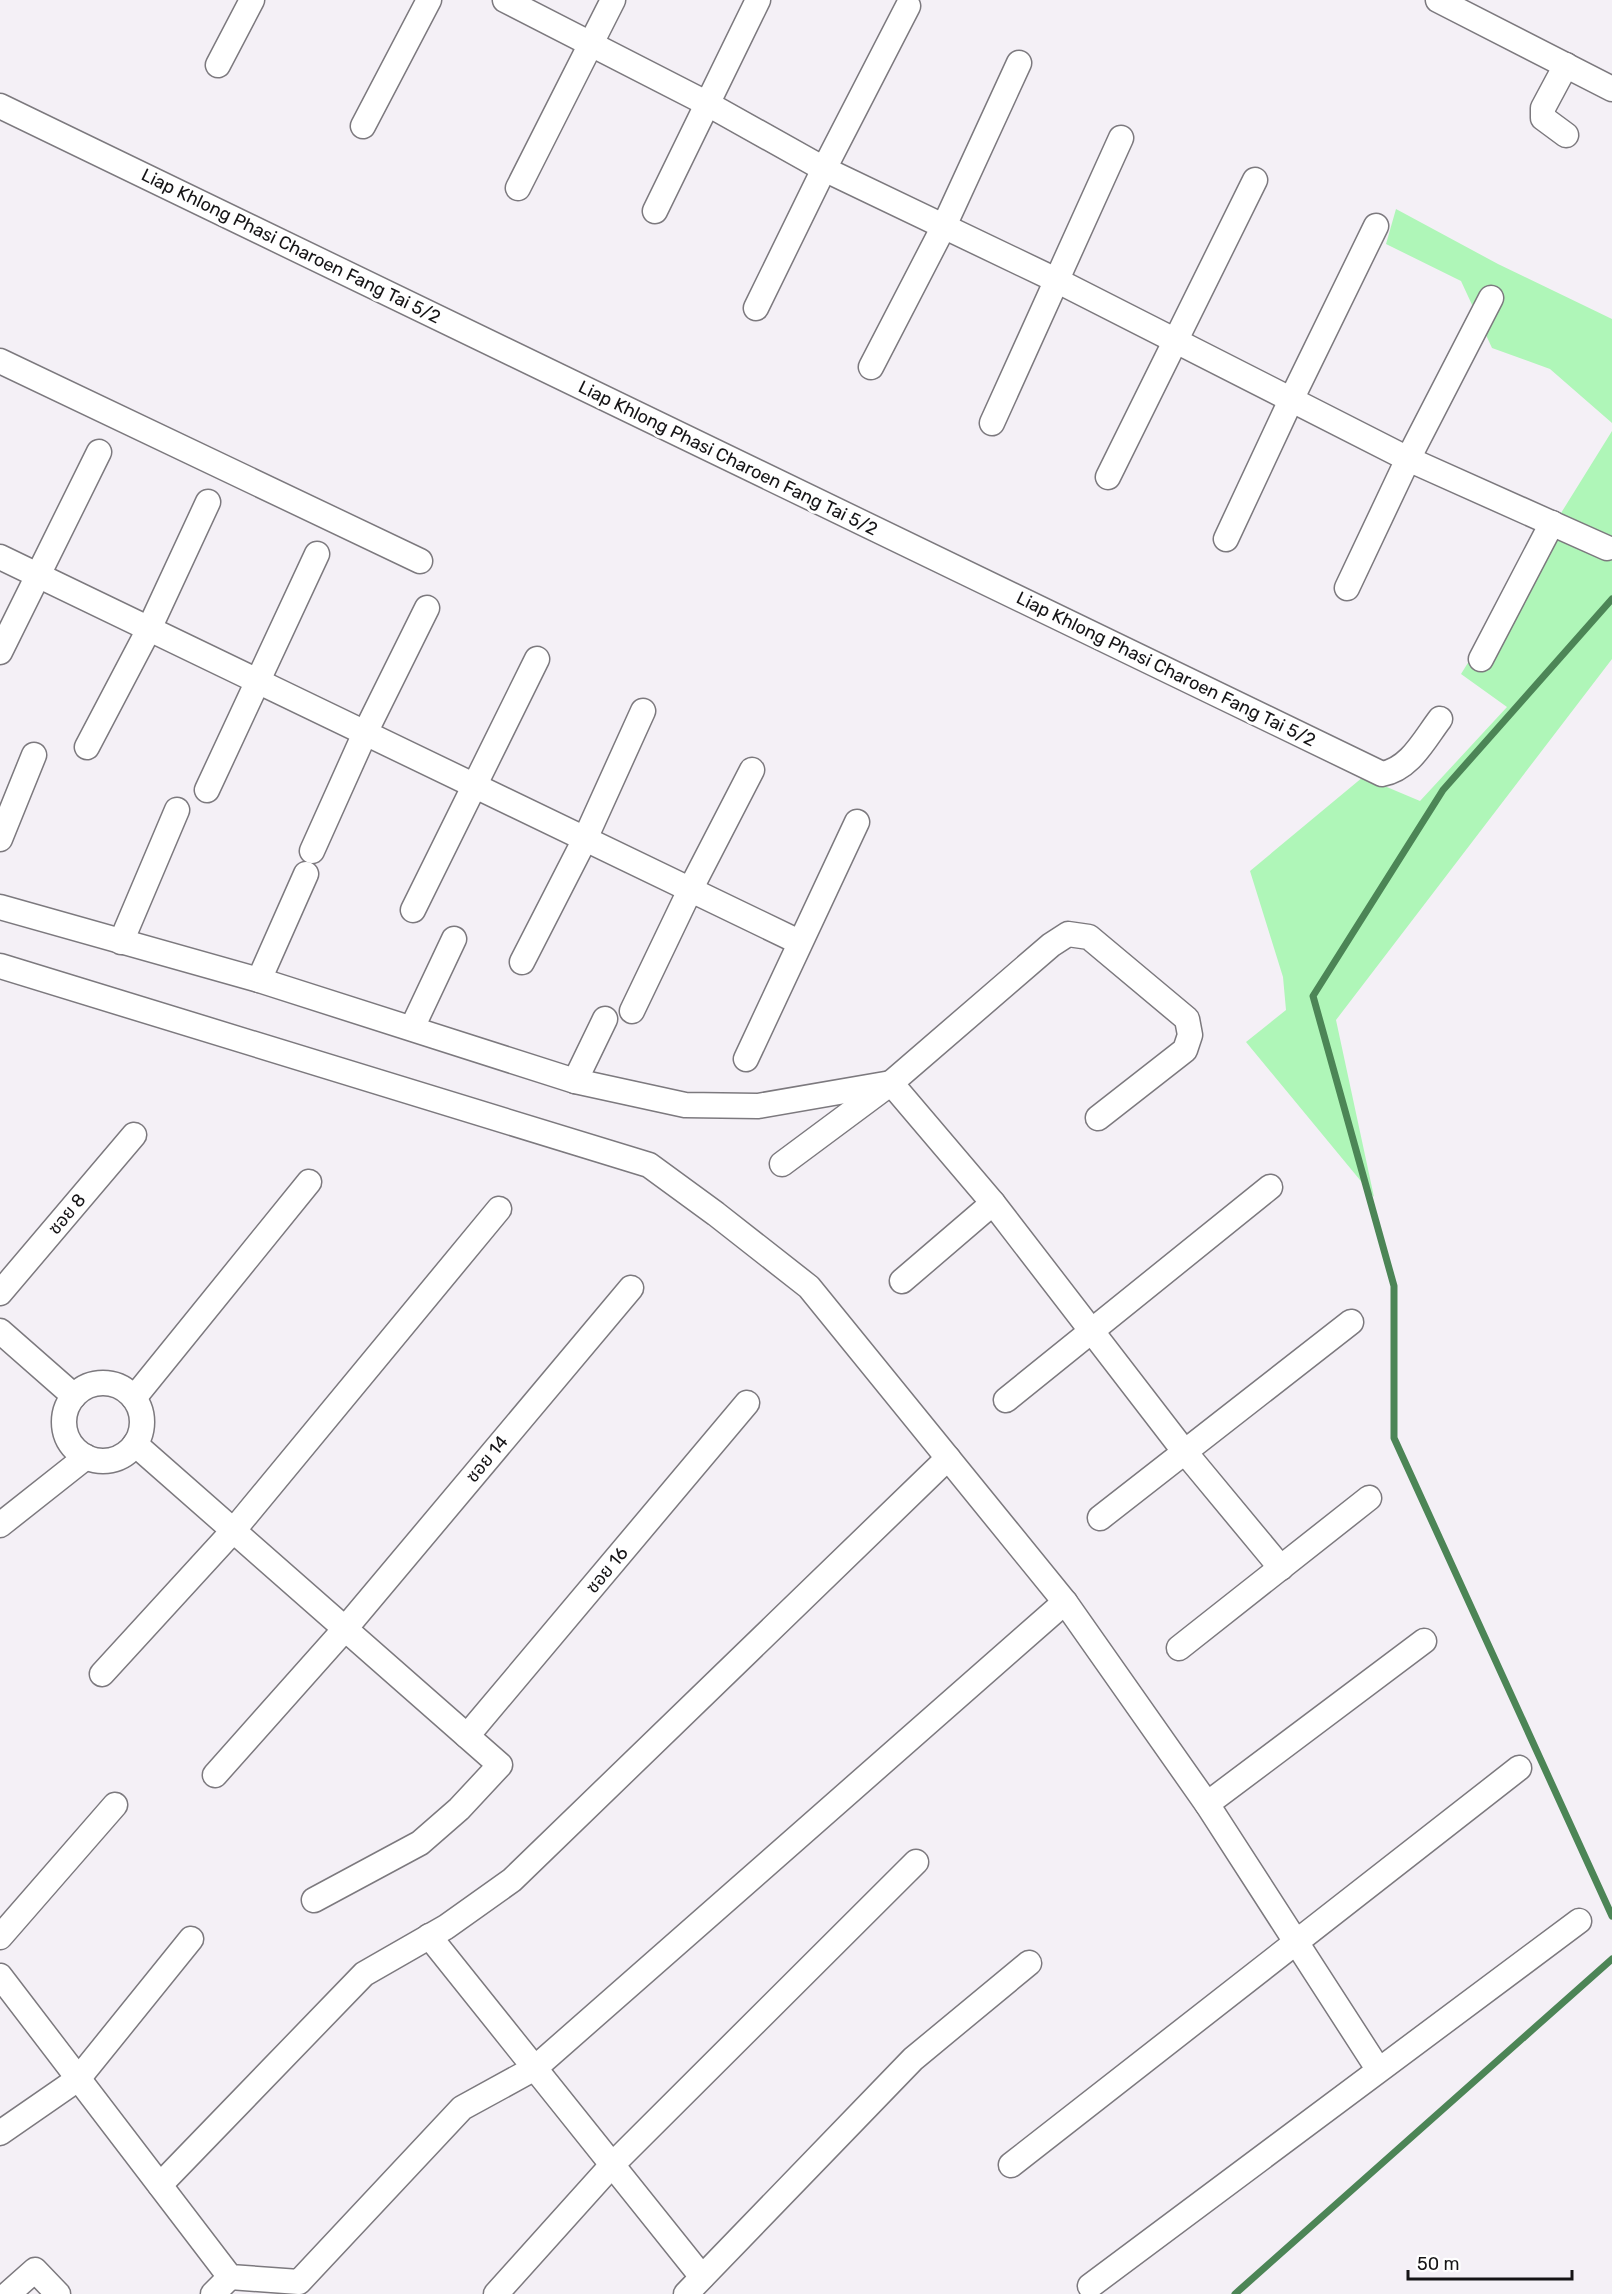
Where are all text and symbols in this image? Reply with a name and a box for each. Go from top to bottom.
street label: Liap Khlong Phasi Charoen Fang Tai 5/2 [138,164,444,328]
street label: Liap Khlong Phasi Charoen Fang Tai 5/2 [575,376,881,540]
street label: Liap Khlong Phasi Charoen Fang Tai 5/2 [1013,587,1319,751]
street label: ซอย 8 [44,1189,90,1239]
street label: ซอย 14 [461,1431,513,1487]
street label: ซอย 16 [581,1542,633,1598]
scale bar [1408,2243,1572,2281]
text: 50 m [1417,2253,1460,2275]

